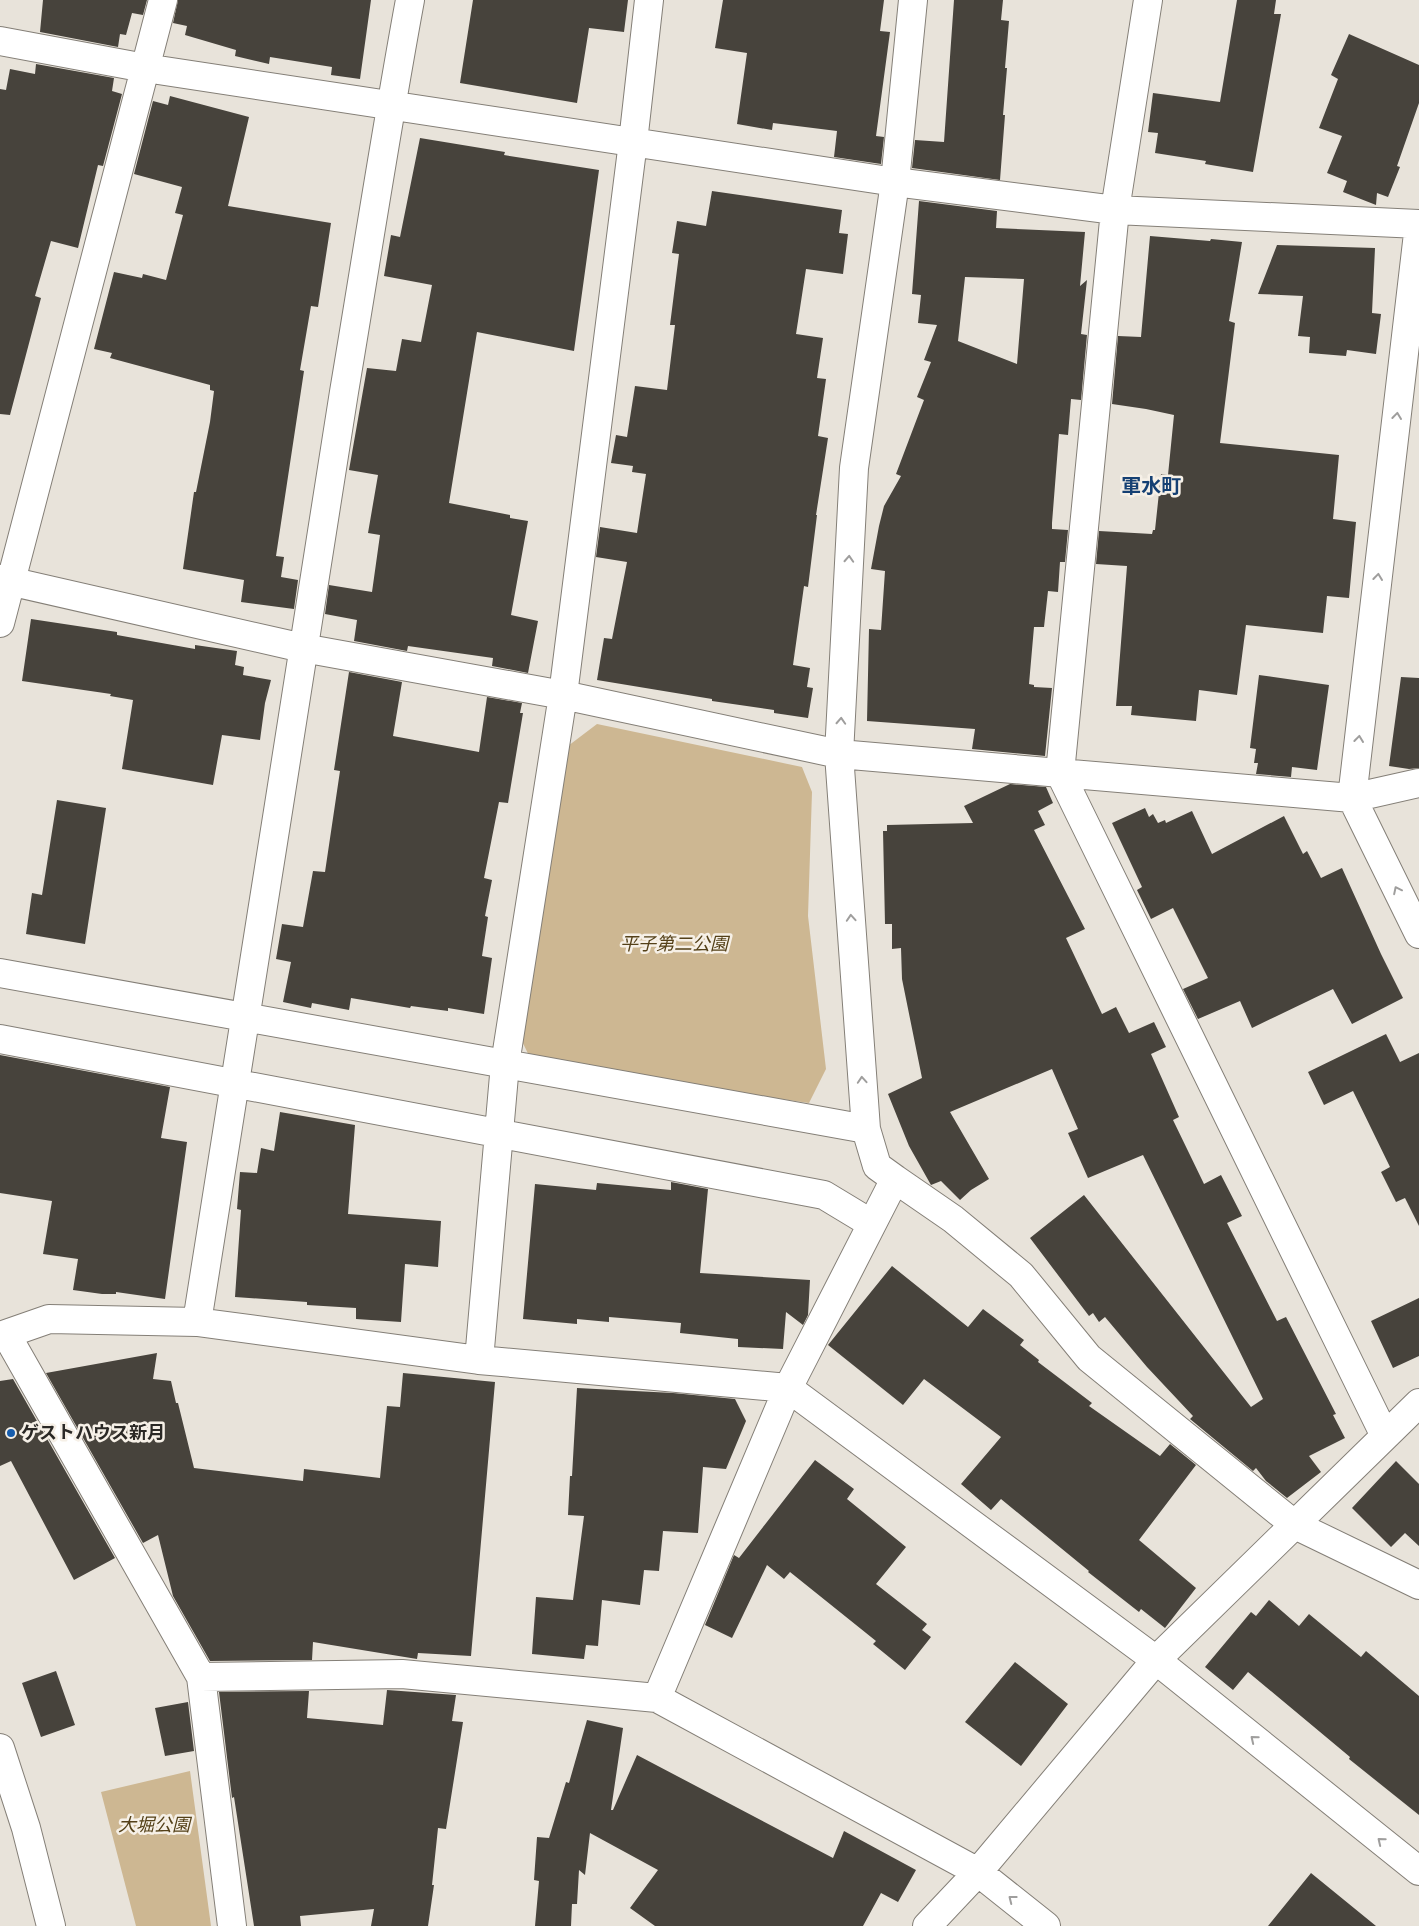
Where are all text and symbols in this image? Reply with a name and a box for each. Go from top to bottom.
one-way arrow [1391,411,1402,419]
district label: 軍水町 [1121,472,1181,502]
one-way arrow [844,555,855,563]
one-way arrow [1372,573,1383,581]
one-way arrow [835,717,846,725]
one-way arrow [1353,734,1364,742]
one-way arrow [1393,886,1403,895]
one-way arrow [845,914,856,922]
park label: 平子第二公園 [620,931,731,958]
one-way arrow [857,1076,868,1084]
place label: ゲストハウス新月 [21,1420,165,1447]
marker: ゲストハウス新月 [5,1427,17,1439]
one-way arrow [1250,1736,1260,1745]
park label: 大堀公園 [118,1812,193,1839]
one-way arrow [1378,1838,1387,1846]
one-way arrow [1009,1897,1018,1905]

